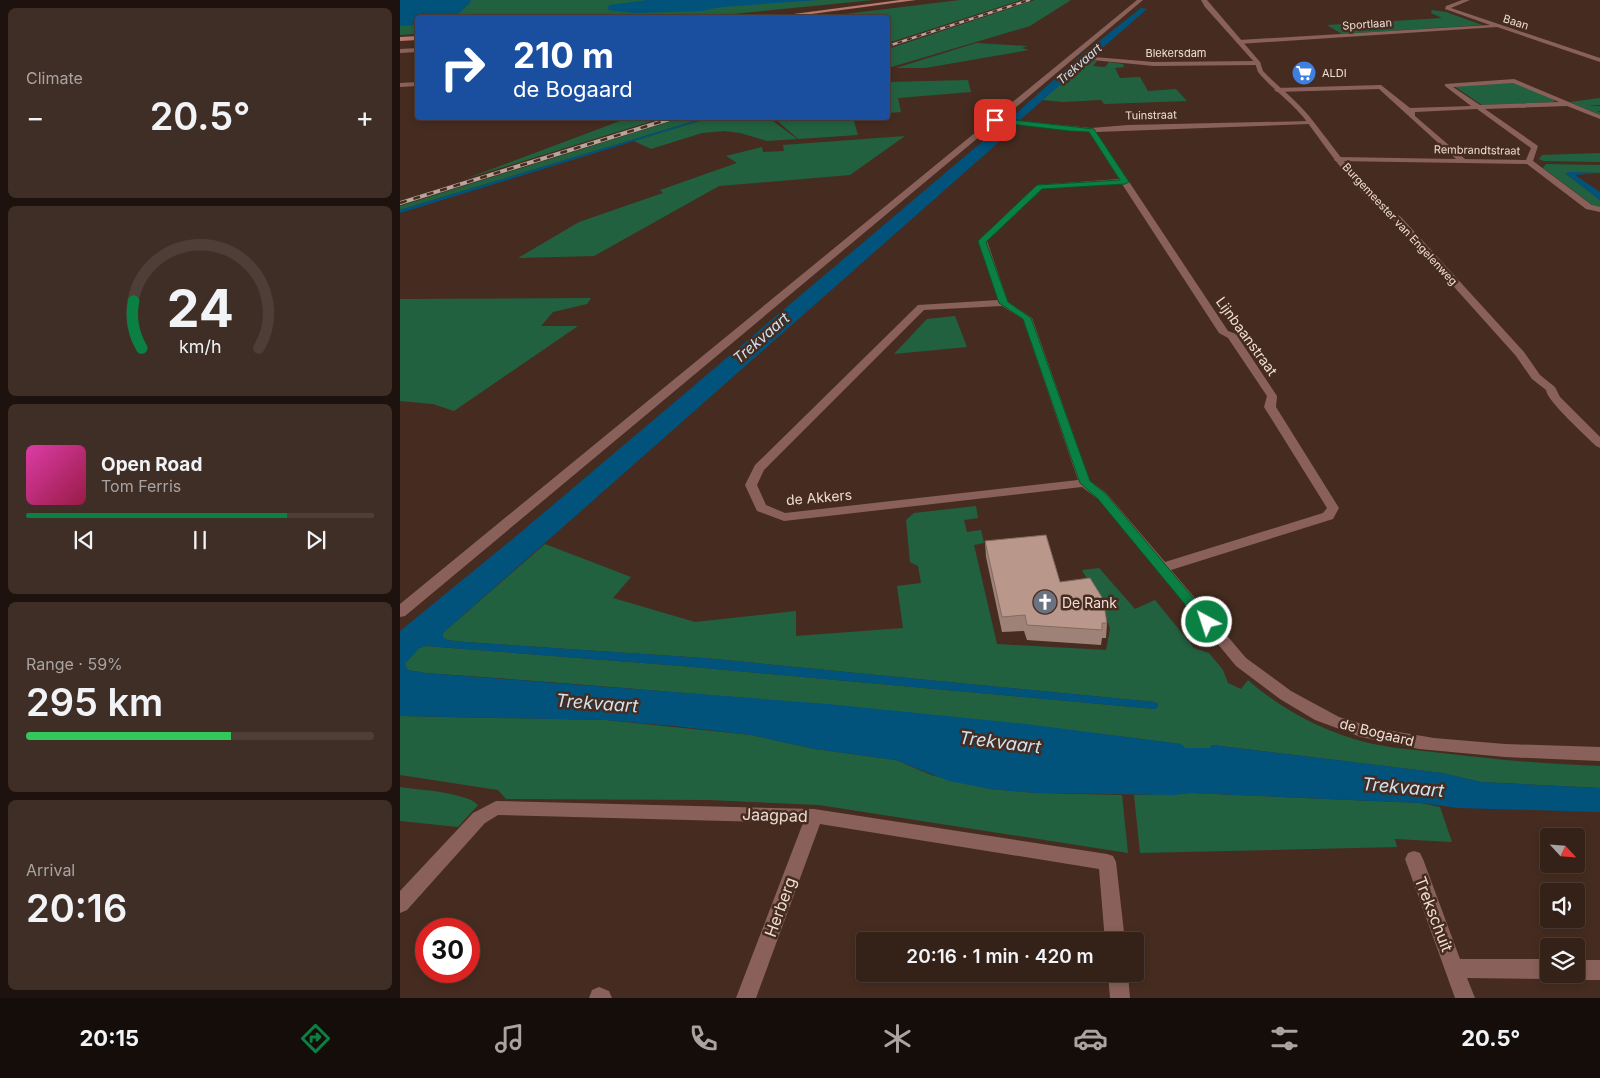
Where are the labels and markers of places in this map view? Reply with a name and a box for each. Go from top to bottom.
supermarket icon: ALDI [1291,60,1317,86]
place label: ALDI [1322,66,1347,80]
pin [974,99,1016,141]
church icon: De Rank [1032,589,1058,615]
place label: De Rank [1062,594,1117,611]

